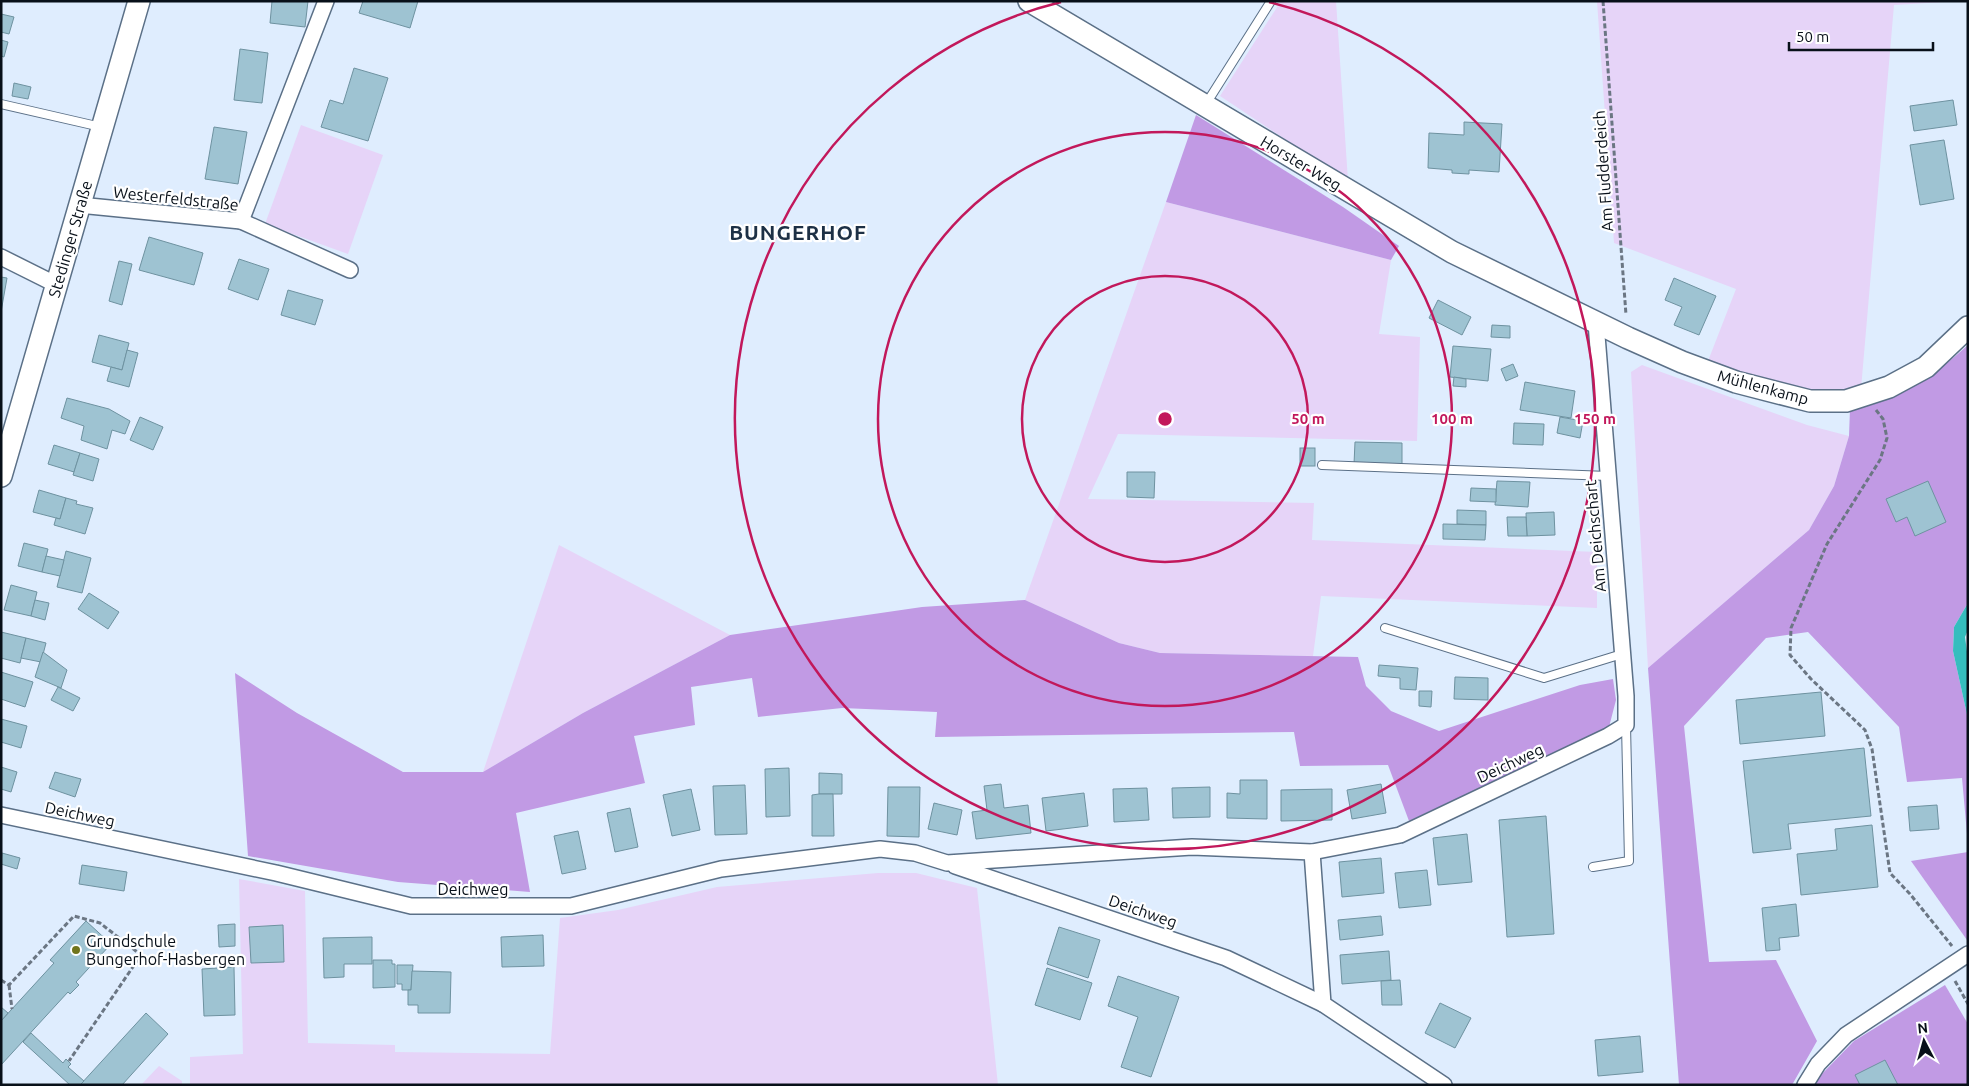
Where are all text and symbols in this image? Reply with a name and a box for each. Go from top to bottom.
scale bar [1789,20,1933,52]
text: 50 m [1796,28,1829,45]
street label: Am Fludderdeich [1590,110,1616,232]
street label: Horster Weg [1257,132,1345,194]
street label: Stedinger Straße [45,178,95,300]
street label: Westerfeldstraße [112,182,240,214]
district label: BUNGERHOF [729,220,867,244]
street label: Mühlenkamp [1715,366,1811,408]
centre of rings [1156,410,1174,428]
text: 50 m [1291,410,1325,427]
text: 100 m [1431,410,1473,427]
text: 150 m [1574,410,1616,427]
street label: Am Deichschart [1581,478,1609,593]
street label: Deichweg [1474,740,1546,786]
street label: Deichweg [43,798,117,830]
street label: Deichweg [437,880,509,898]
street label: Deichweg [1106,891,1180,931]
place label: Grundschule Bungerhof-Hasbergen [86,932,245,968]
marker: Grundschule Bungerhof-Hasbergen [70,944,82,956]
north arrow [1899,1016,1949,1066]
text: N [1917,1020,1929,1037]

